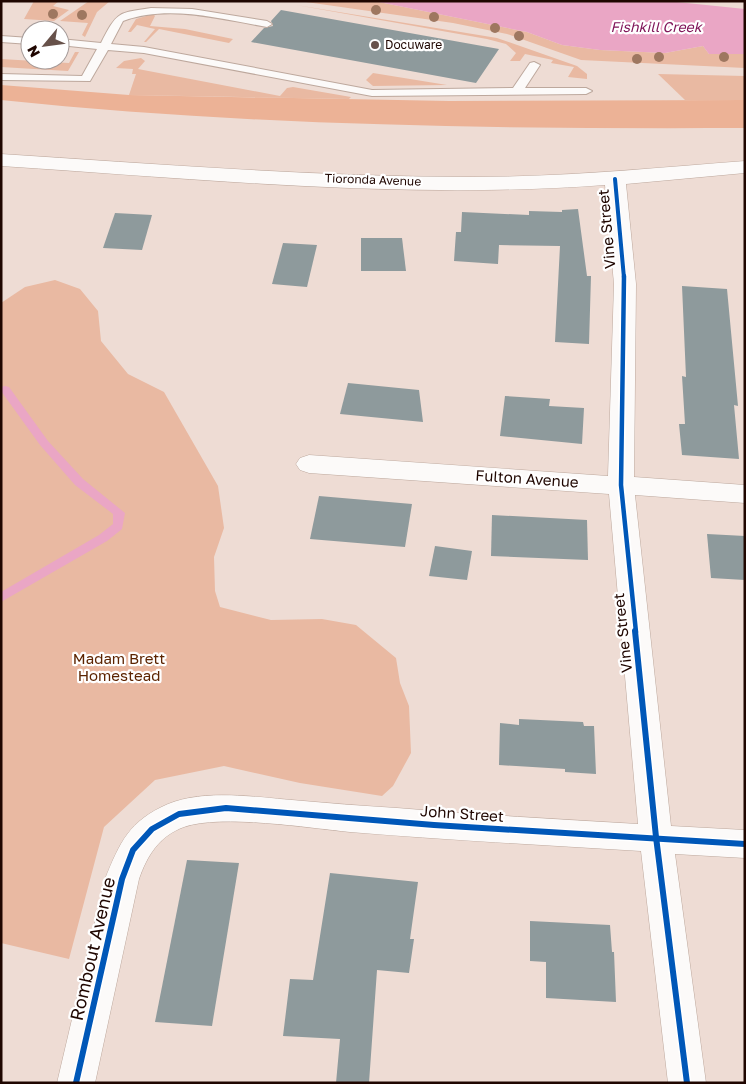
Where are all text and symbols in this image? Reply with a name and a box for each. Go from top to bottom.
water label: Fishkill Creek [610,18,704,35]
north arrow [20,20,70,70]
place label: Docuware [385,37,442,52]
marker: Docuware [369,39,381,51]
text: N [23,43,43,60]
street label: Tioronda Avenue [325,170,422,189]
street label: Vine Street [594,188,618,270]
street label: Fulton Avenue [475,465,580,491]
street label: Vine Street [609,592,635,674]
park label: Madam Brett Homestead [73,649,165,684]
street label: John Street [420,801,505,825]
street label: Rombout Avenue [65,875,119,1023]

